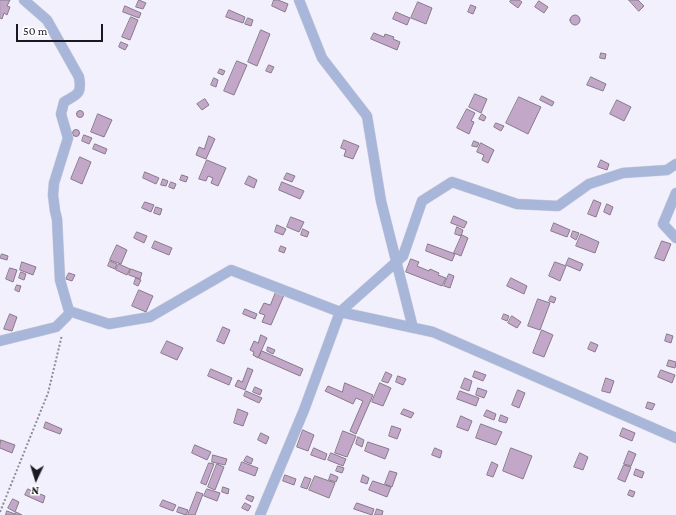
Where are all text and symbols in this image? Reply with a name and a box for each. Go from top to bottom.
scale bar [18,16,105,42]
text: 50 m [23,24,47,38]
north arrow [16,459,56,499]
text: N [31,485,39,497]

